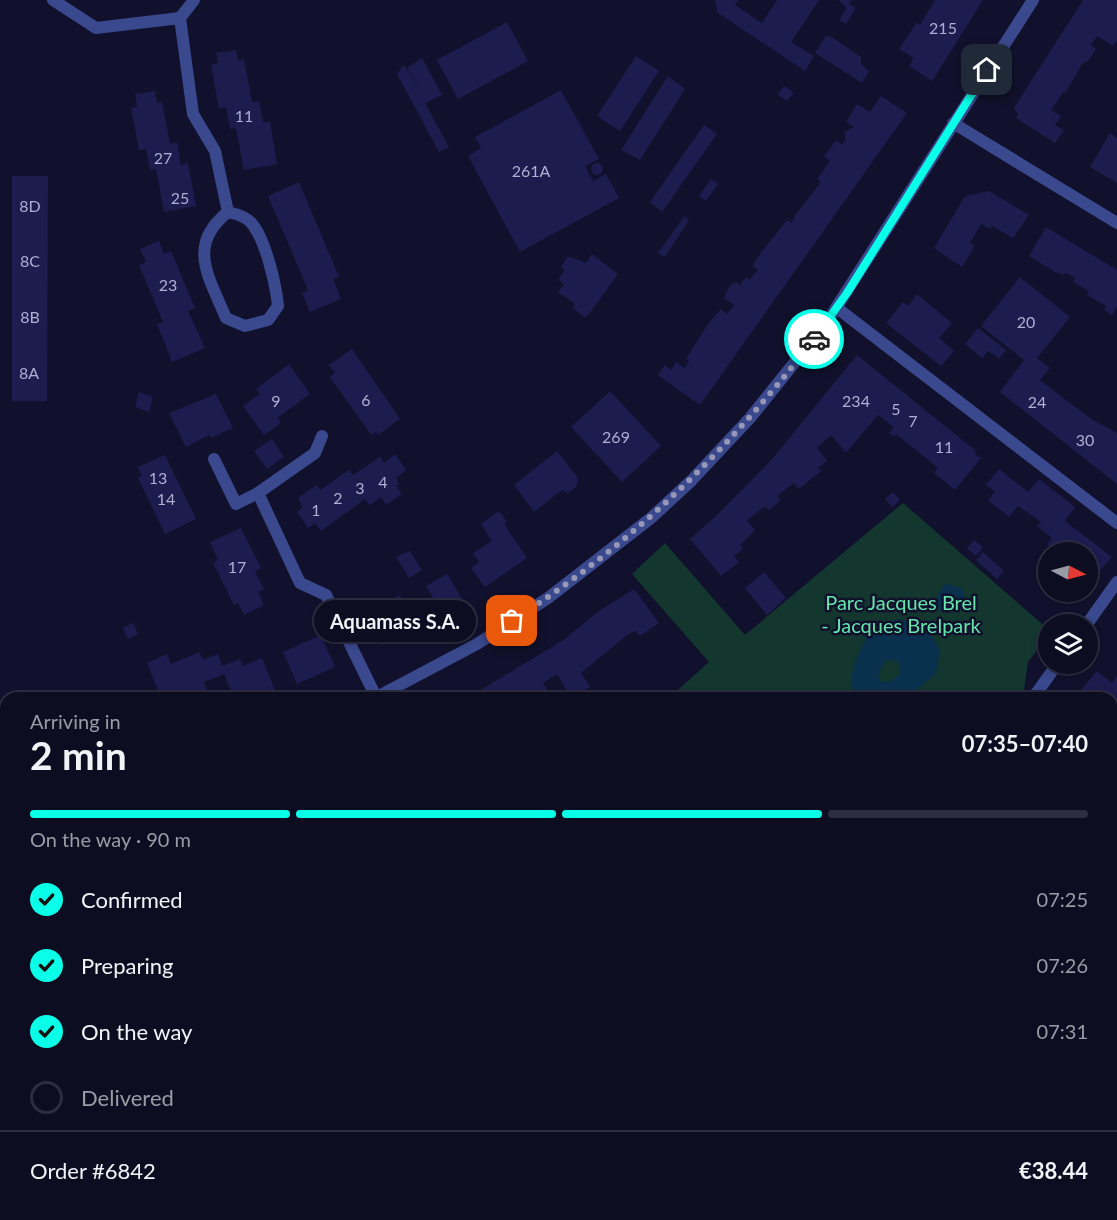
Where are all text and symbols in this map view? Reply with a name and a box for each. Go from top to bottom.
house number: 215 [929,18,957,37]
pin [961,44,1012,95]
icon: home [970,53,1003,86]
house number: 11 [235,106,253,125]
house number: 27 [154,148,172,167]
house number: 261A [512,161,551,180]
house number: 25 [171,188,189,207]
house number: 8D [19,196,41,215]
house number: 8C [20,251,40,270]
house number: 23 [159,275,177,294]
house number: 8B [20,307,40,326]
courier [784,309,844,369]
house number: 20 [1017,312,1035,331]
icon: car [798,323,831,356]
house number: 8A [19,363,39,382]
house number: 6 [361,390,371,409]
house number: 9 [271,391,281,410]
house number: 234 [842,391,870,410]
house number: 24 [1028,392,1046,411]
house number: 5 [891,399,901,418]
house number: 7 [908,411,918,430]
house number: 269 [602,427,630,446]
house number: 30 [1076,430,1094,449]
house number: 11 [935,437,953,456]
house number: 13 [149,468,167,487]
house number: 4 [378,472,388,491]
house number: 3 [355,478,365,497]
house number: 2 [333,488,343,507]
house number: 14 [157,489,175,508]
house number: 1 [311,500,321,519]
north arrow [1038,542,1098,602]
map controls [1038,542,1098,674]
house number: 17 [228,557,246,576]
park label: Parc Jacques Brel - Jacques Brelpark [821,590,982,637]
pin [486,595,537,646]
callout: Aquamass S.A. [314,600,476,642]
icon: bag [495,604,528,637]
text: Aquamass S.A. [330,609,460,633]
button: layers [1038,614,1098,674]
text: Arriving in [30,709,121,733]
text: 07:35–07:40 [962,730,1088,757]
text: 2 min [30,732,127,778]
text: On the way · 90 m [30,827,191,851]
icon: check [30,883,63,916]
text: Confirmed [81,886,183,913]
text: 07:25 [1037,887,1088,911]
icon: check [30,949,63,982]
text: Preparing [81,952,173,979]
text: 07:26 [1037,953,1088,977]
icon: check [30,1015,63,1048]
text: On the way [81,1018,192,1045]
text: 07:31 [1037,1019,1088,1043]
text: Delivered [81,1084,174,1111]
text: Order #6842 [30,1157,156,1184]
text: €38.44 [1019,1157,1088,1184]

